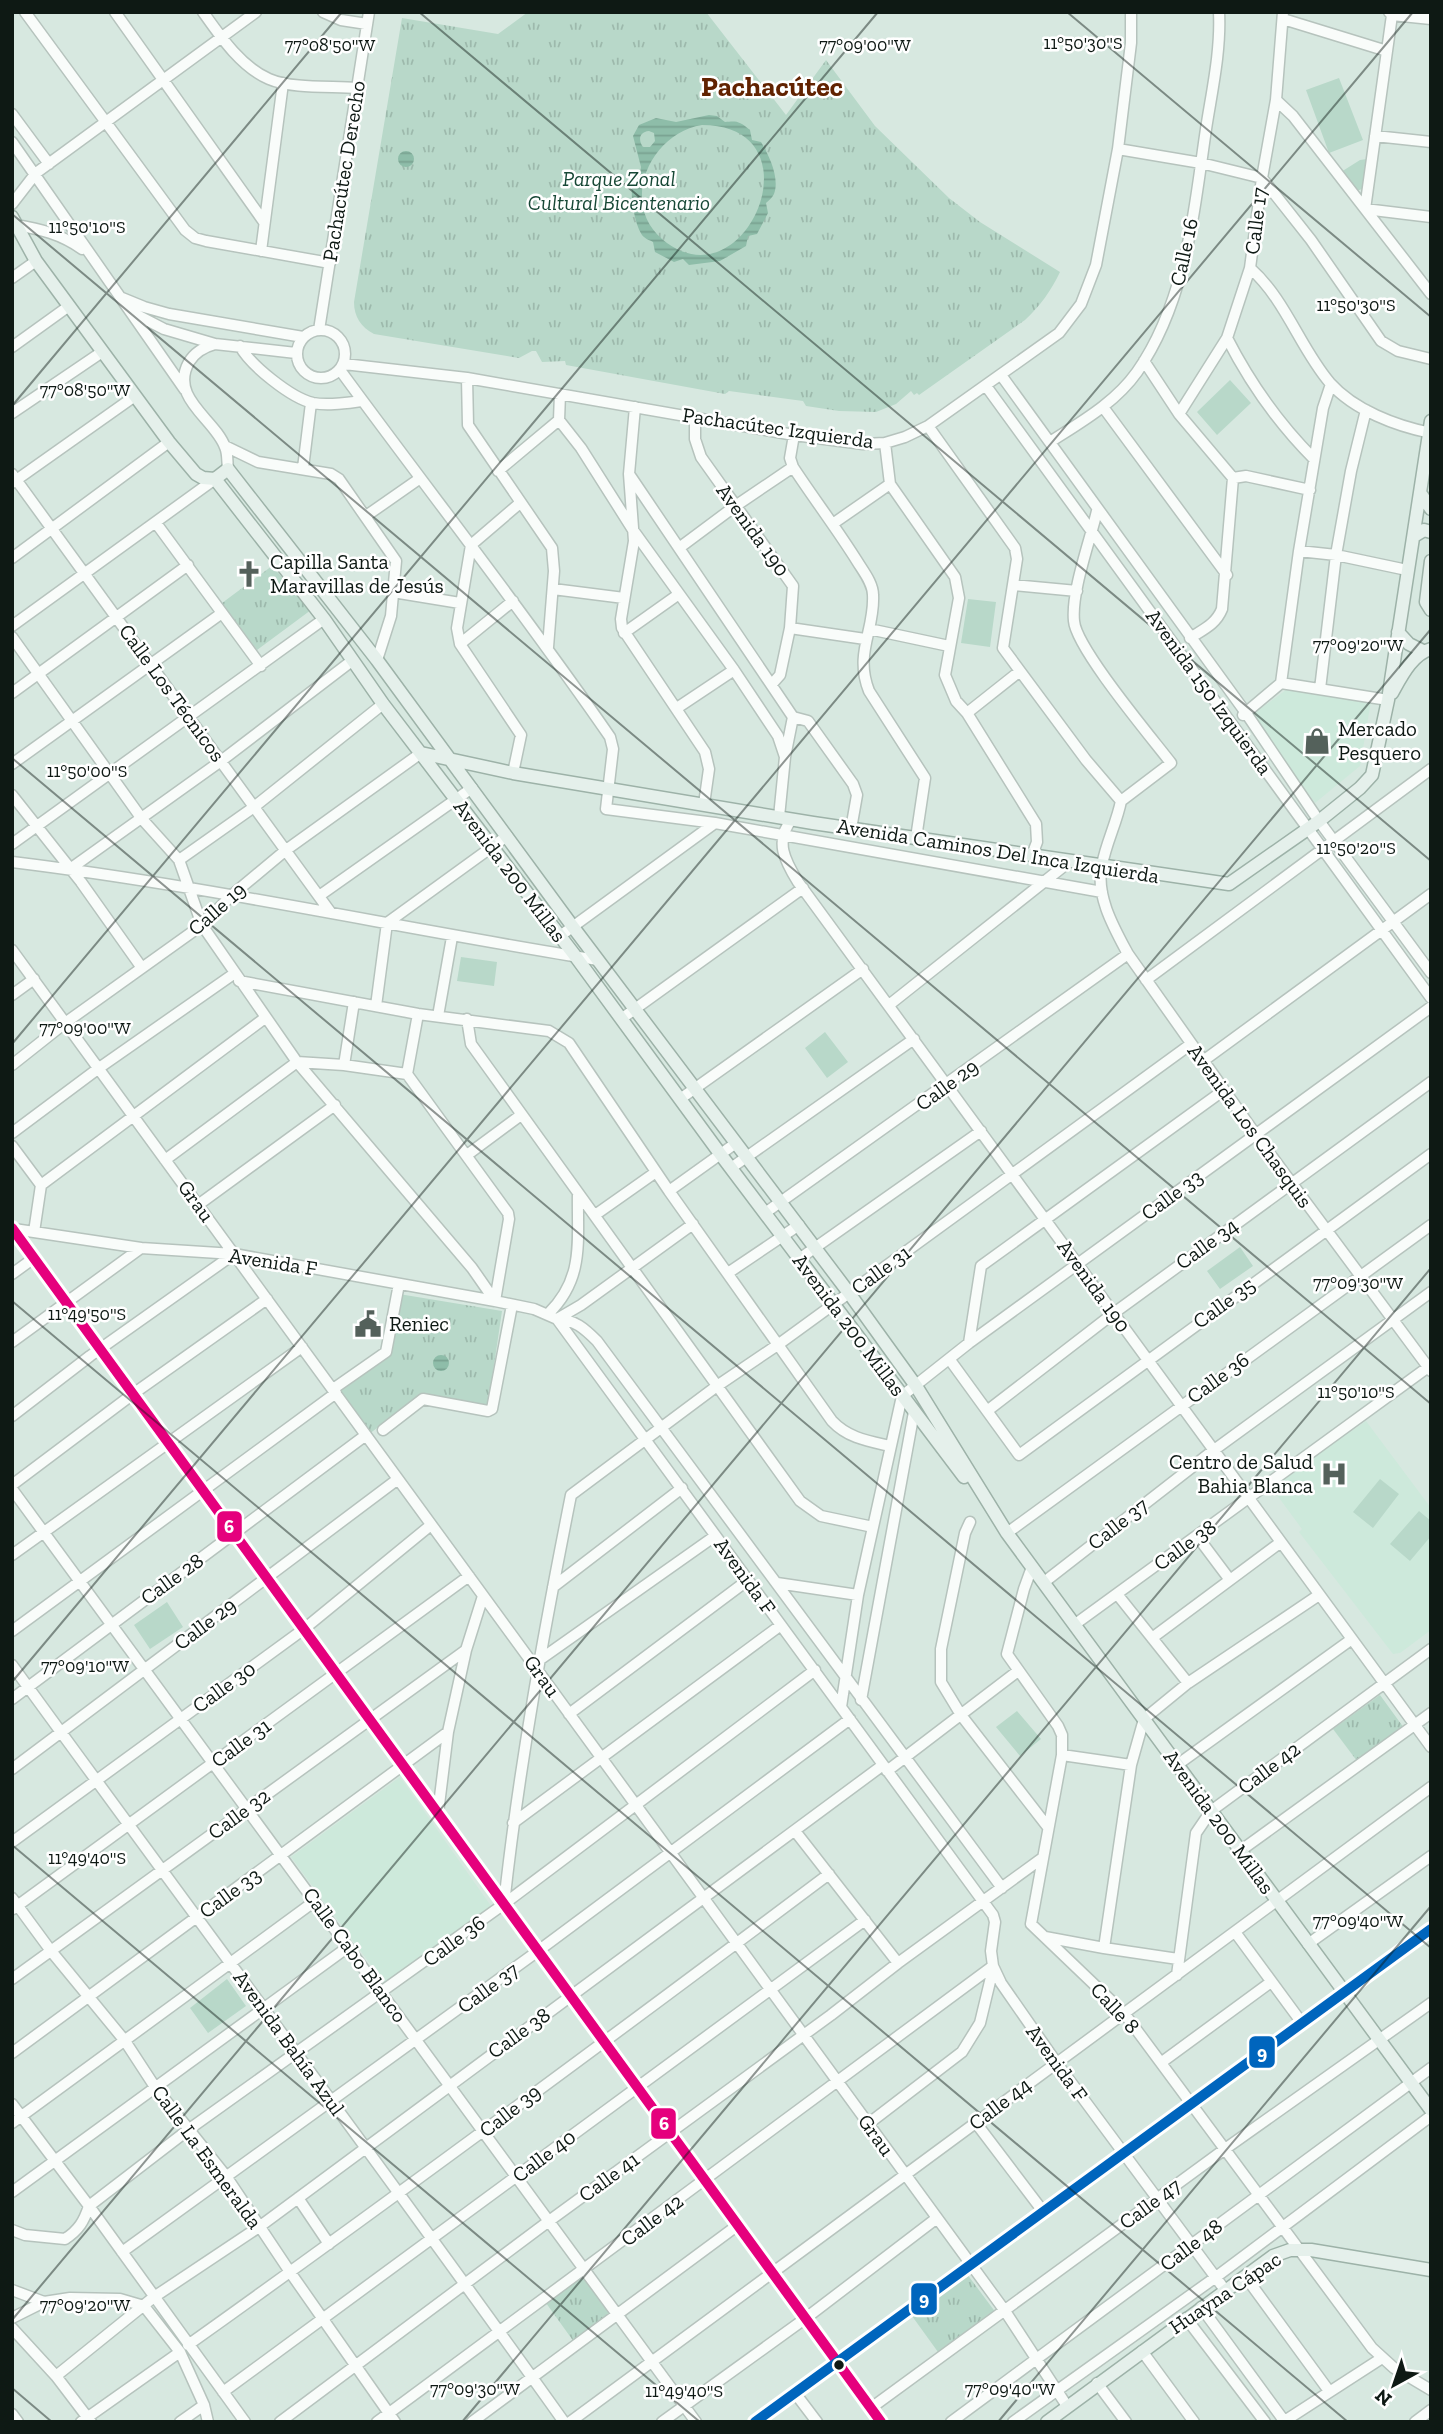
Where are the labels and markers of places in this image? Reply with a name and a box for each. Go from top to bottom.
place label: Capilla Santa Maravillas de Jesús [270,549,444,598]
church icon: Capilla Santa Maravillas de Jesús [234,559,264,589]
place label: Mercado Pesquero [1338,716,1421,765]
shop icon: Mercado Pesquero [1302,726,1332,756]
public building icon: Reniec [353,1309,383,1339]
place label: Reniec [389,1311,449,1336]
place label: Centro de Salud Bahia Blanca [1169,1449,1313,1498]
hospital icon: Centro de Salud Bahia Blanca [1319,1459,1349,1489]
unlabelled marker [832,2358,846,2372]

